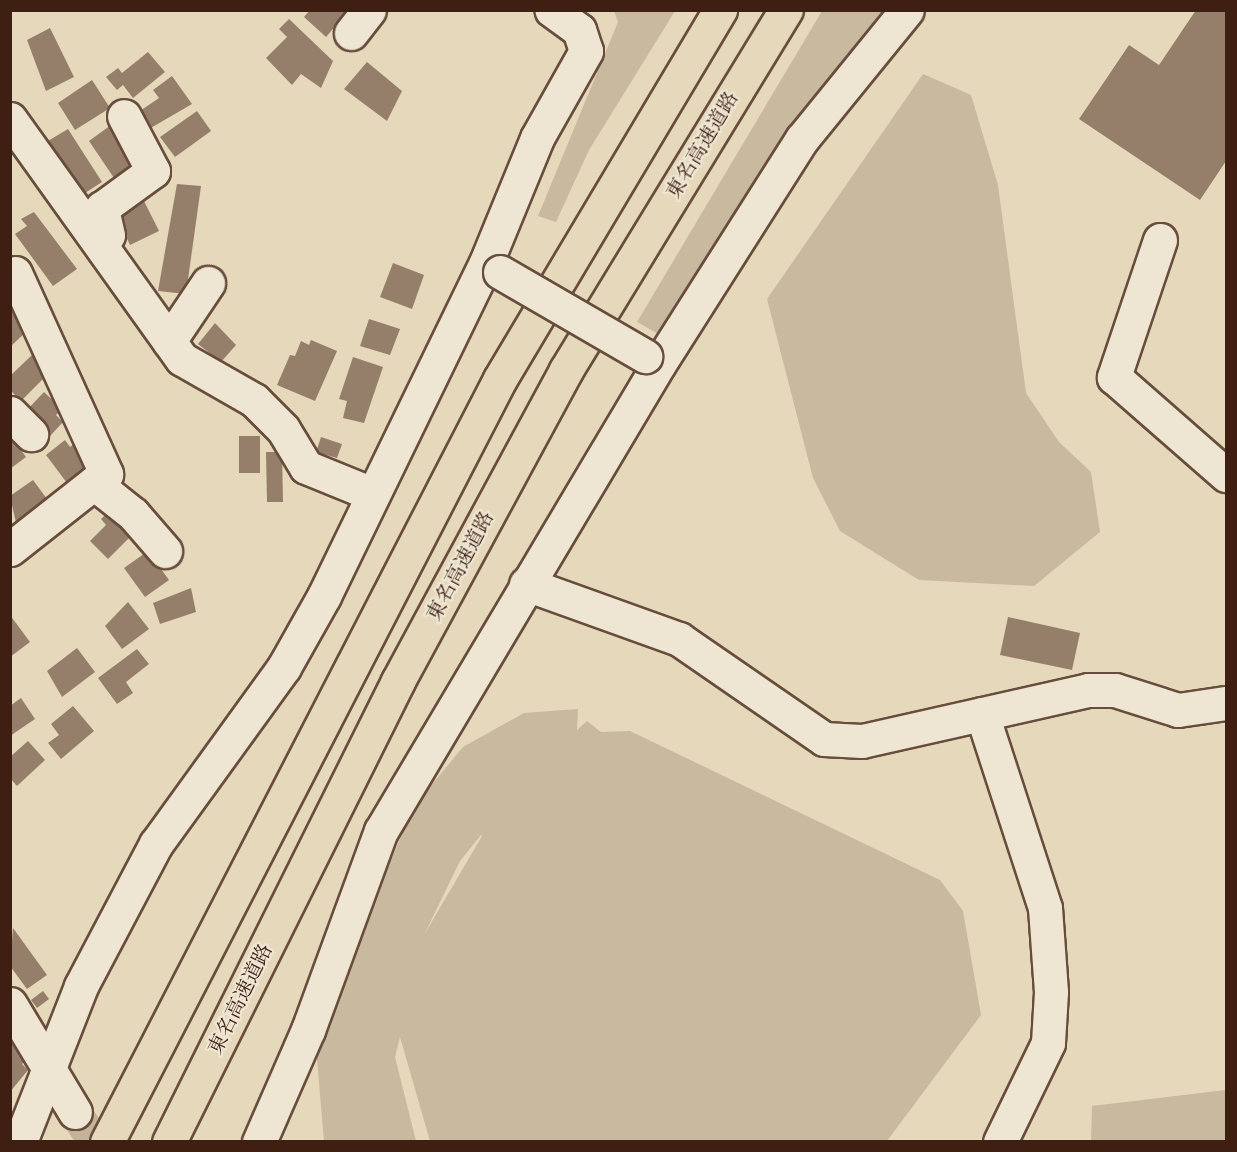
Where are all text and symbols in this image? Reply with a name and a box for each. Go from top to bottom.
street label: 東名高速道路 [661,87,743,203]
street label: 東名高速道路 [421,507,499,625]
street label: 東名高速道路 [203,940,277,1058]

